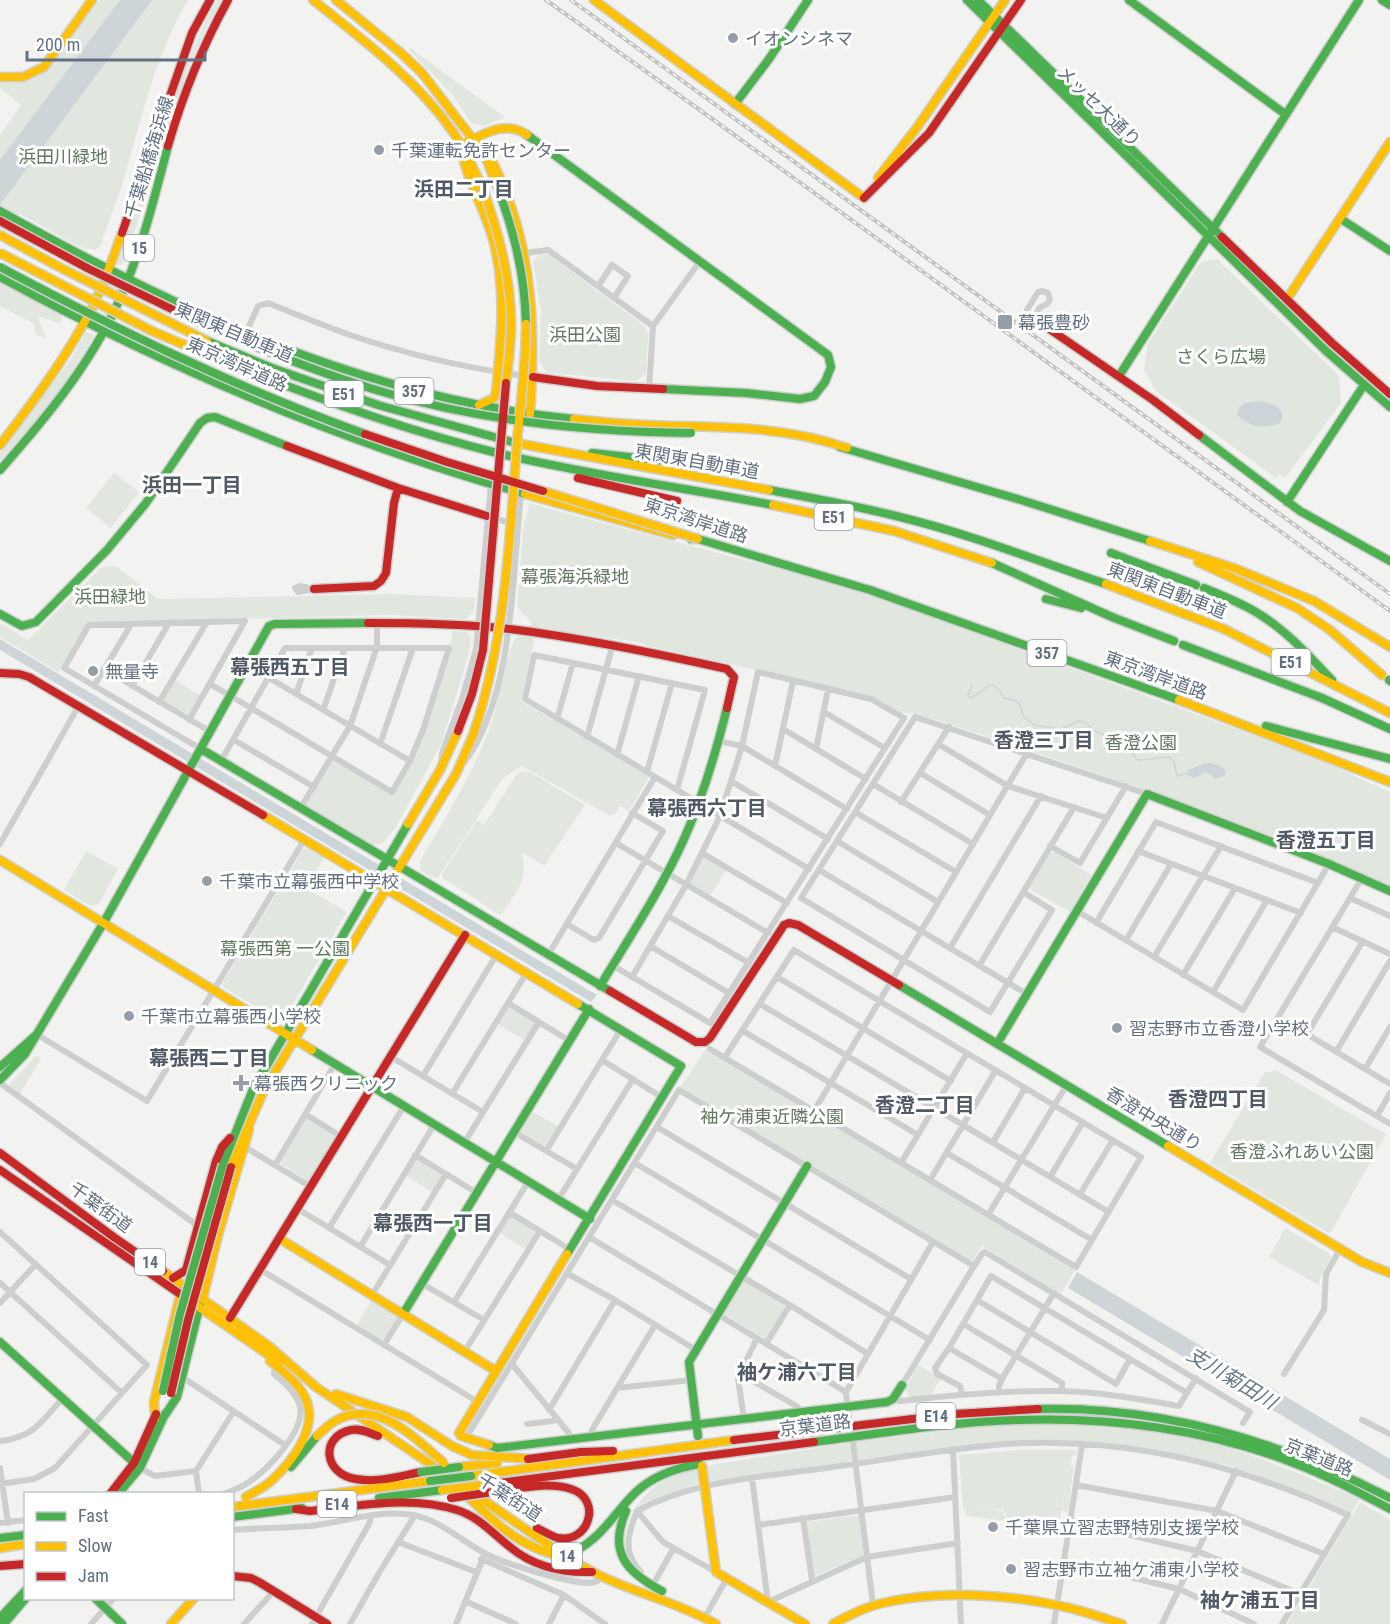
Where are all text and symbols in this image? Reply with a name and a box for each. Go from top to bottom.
scale bar [27,24,206,62]
place label: イオンシネマ [745,28,853,49]
marker: イオンシネマ [726,31,740,45]
text: 200 m [36,34,80,55]
street label: メッセ大通り [1053,61,1145,151]
street label: 千葉船橋海浜線 [121,94,177,220]
place label: 千葉運転免許センター [391,140,571,161]
marker: 千葉運転免許センター [372,143,386,157]
park label: 浜田川緑地 [18,146,108,167]
district label: 浜田二丁目 [414,177,514,201]
road number: 15 [124,235,154,261]
street label: 東関東自動車道 [172,298,296,366]
place label: 幕張豊砂 [1018,312,1090,333]
marker: 幕張豊砂 [996,313,1014,331]
park label: 浜田公園 [549,324,621,345]
street label: 東京湾岸道路 [183,332,291,396]
park label: さくら広場 [1176,346,1266,367]
road number: 357 [394,378,434,404]
road number: E51 [324,381,364,407]
street label: 東関東自動車道 [633,440,761,482]
district label: 浜田一丁目 [142,473,242,497]
street label: 東京湾岸道路 [641,493,751,547]
road number: E51 [814,504,854,530]
street label: 東関東自動車道 [1104,558,1230,622]
park label: 幕張海浜緑地 [521,566,629,587]
park label: 浜田緑地 [74,586,146,607]
road number: 357 [1028,640,1066,666]
street label: 東京湾岸道路 [1102,647,1210,703]
road number: E51 [1272,649,1310,675]
district label: 幕張西五丁目 [230,655,350,679]
place label: 無量寺 [105,661,159,682]
marker: 無量寺 [86,664,100,678]
district label: 香澄三丁目 [994,728,1094,752]
park label: 香澄公園 [1105,732,1177,753]
district label: 幕張西六丁目 [647,796,767,820]
district label: 香澄五丁目 [1276,828,1376,852]
place label: 千葉市立幕張西中学校 [219,871,399,892]
marker: 千葉市立幕張西中学校 [200,874,214,888]
park label: 幕張西第 一公園 [220,938,350,959]
place label: 千葉市立幕張西小学校 [141,1006,321,1027]
marker: 千葉市立幕張西小学校 [122,1009,136,1023]
place label: 習志野市立香澄小学校 [1129,1018,1309,1039]
marker: 習志野市立香澄小学校 [1110,1021,1124,1035]
district label: 幕張西二丁目 [149,1046,269,1070]
place label: 幕張西クリニック [254,1073,398,1094]
marker: 幕張西クリニック [232,1074,250,1092]
street label: 香澄中央通り [1102,1082,1206,1156]
district label: 香澄四丁目 [1168,1087,1268,1111]
district label: 香澄二丁目 [875,1093,975,1117]
park label: 袖ケ浦東近隣公園 [700,1106,844,1127]
park label: 香澄ふれあい公園 [1230,1141,1374,1162]
street label: 千葉街道 [66,1177,136,1237]
district label: 幕張西一丁目 [373,1211,493,1235]
road number: 14 [135,1249,165,1275]
water label: 支川菊田川 [1183,1342,1283,1415]
district label: 袖ケ浦六丁目 [737,1360,857,1384]
road number: E14 [916,1403,956,1429]
street label: 京葉道路 [778,1410,852,1440]
street label: 京葉道路 [1282,1434,1356,1480]
street label: 千葉街道 [474,1469,546,1525]
road number: E14 [318,1491,356,1517]
legend [24,1492,234,1600]
text: Fast [78,1505,109,1526]
place label: 千葉県立習志野特別支援学校 [1005,1517,1239,1538]
marker: 千葉県立習志野特別支援学校 [986,1520,1000,1534]
text: Slow [78,1535,113,1556]
road number: 14 [552,1543,582,1569]
place label: 習志野市立袖ケ浦東小学校 [1023,1559,1239,1580]
marker: 習志野市立袖ケ浦東小学校 [1004,1562,1018,1576]
text: Jam [78,1565,109,1586]
district label: 袖ケ浦五丁目 [1200,1588,1320,1612]

